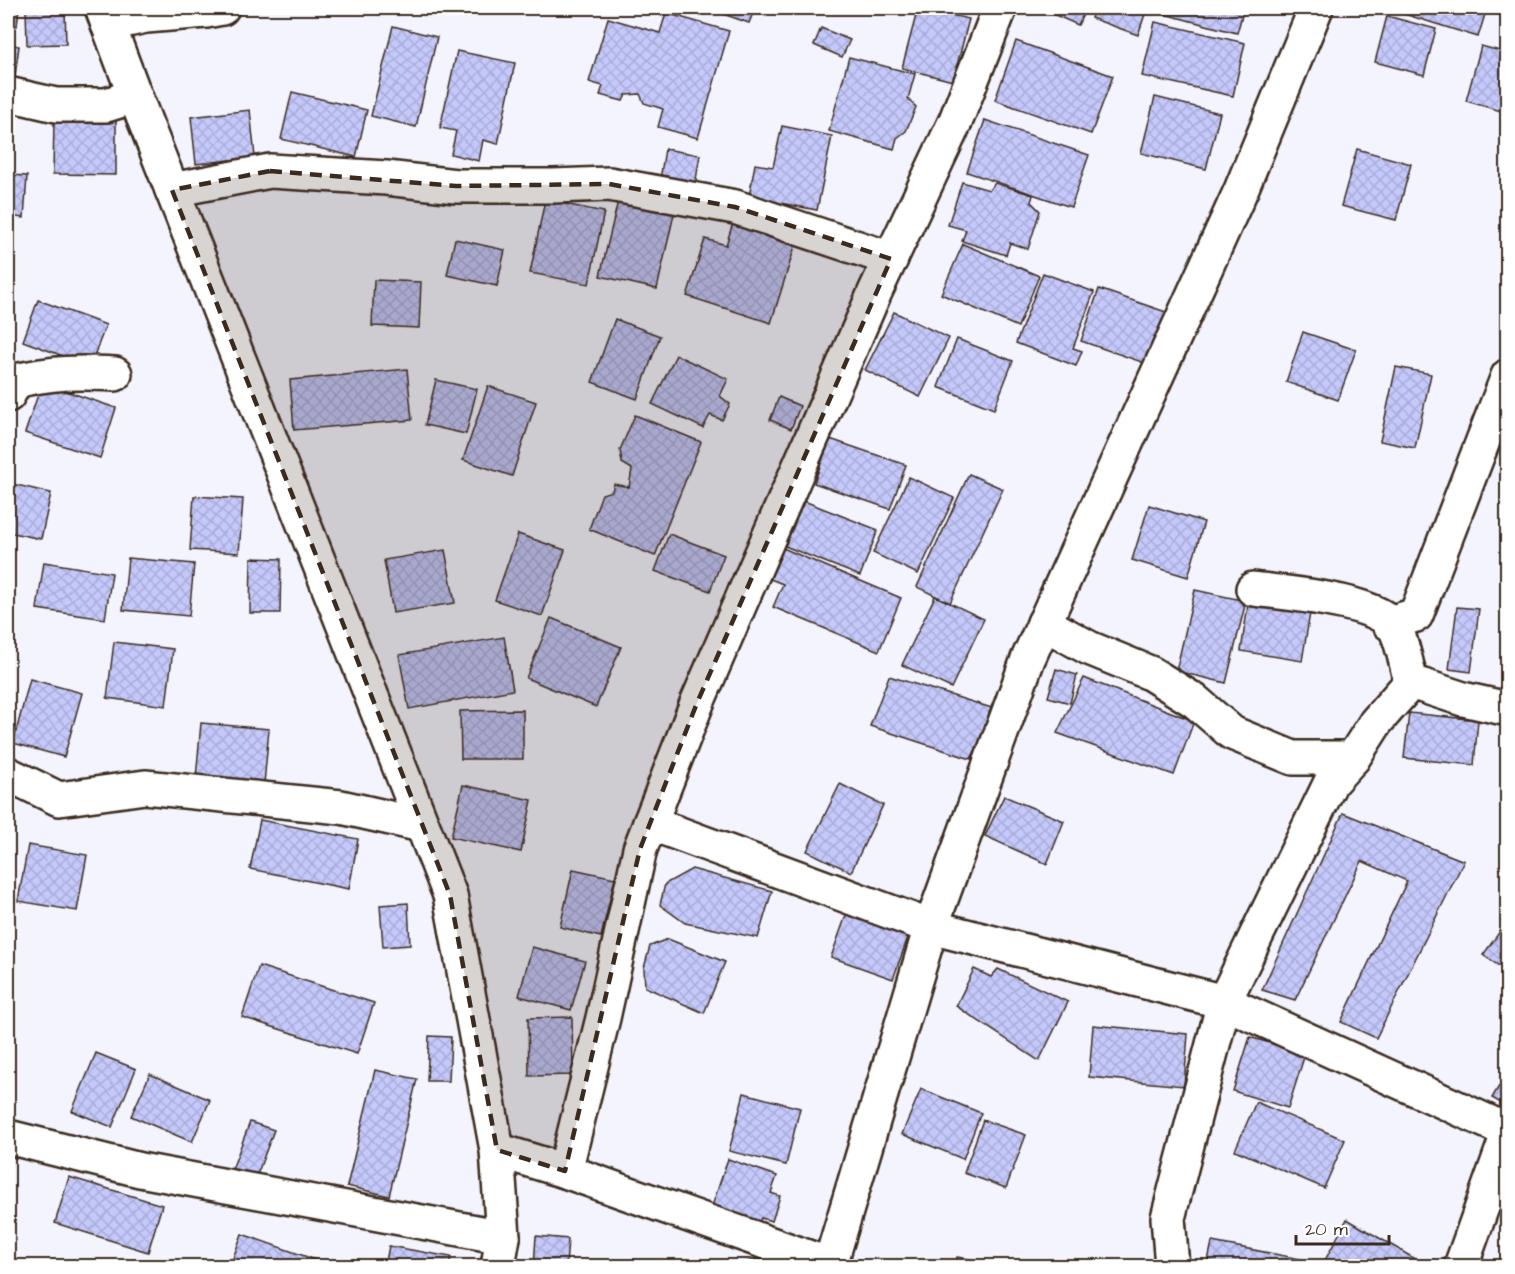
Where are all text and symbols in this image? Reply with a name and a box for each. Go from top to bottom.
scale bar [1296,1208,1389,1246]
text: 20 m [1305,1217,1348,1242]

